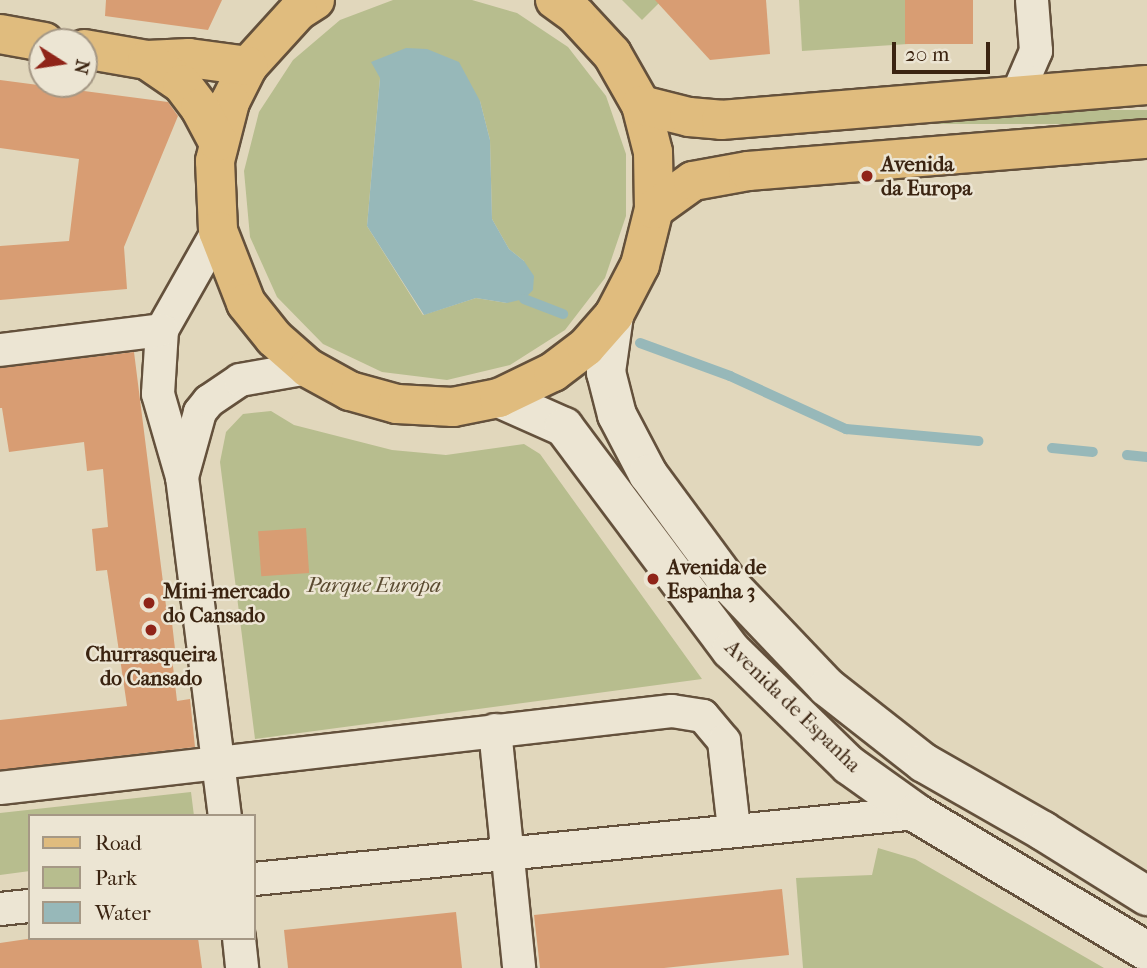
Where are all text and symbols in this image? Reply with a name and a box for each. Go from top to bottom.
north arrow [28,28,98,98]
scale bar [895,28,993,72]
text: 20 m [905,42,949,66]
text: N [69,58,94,76]
place label: Avenida da Europa [881,151,972,201]
marker: Avenida da Europa [859,168,875,184]
place label: Avenida de Espanha 3 [667,554,766,604]
marker: Avenida de Espanha 3 [645,571,661,587]
park label: Parque Europa [307,572,441,598]
place label: Mini-mercado do Cansado [163,578,290,628]
marker: Mini-mercado do Cansado [141,595,157,611]
marker: Churrasqueira do Cansado [143,622,159,638]
street label: Avenida de Espanha [720,635,866,777]
place label: Churrasqueira do Cansado [86,641,216,691]
legend [28,814,256,940]
text: Road [95,831,142,855]
text: Park [95,866,137,890]
text: Water [95,901,151,925]

